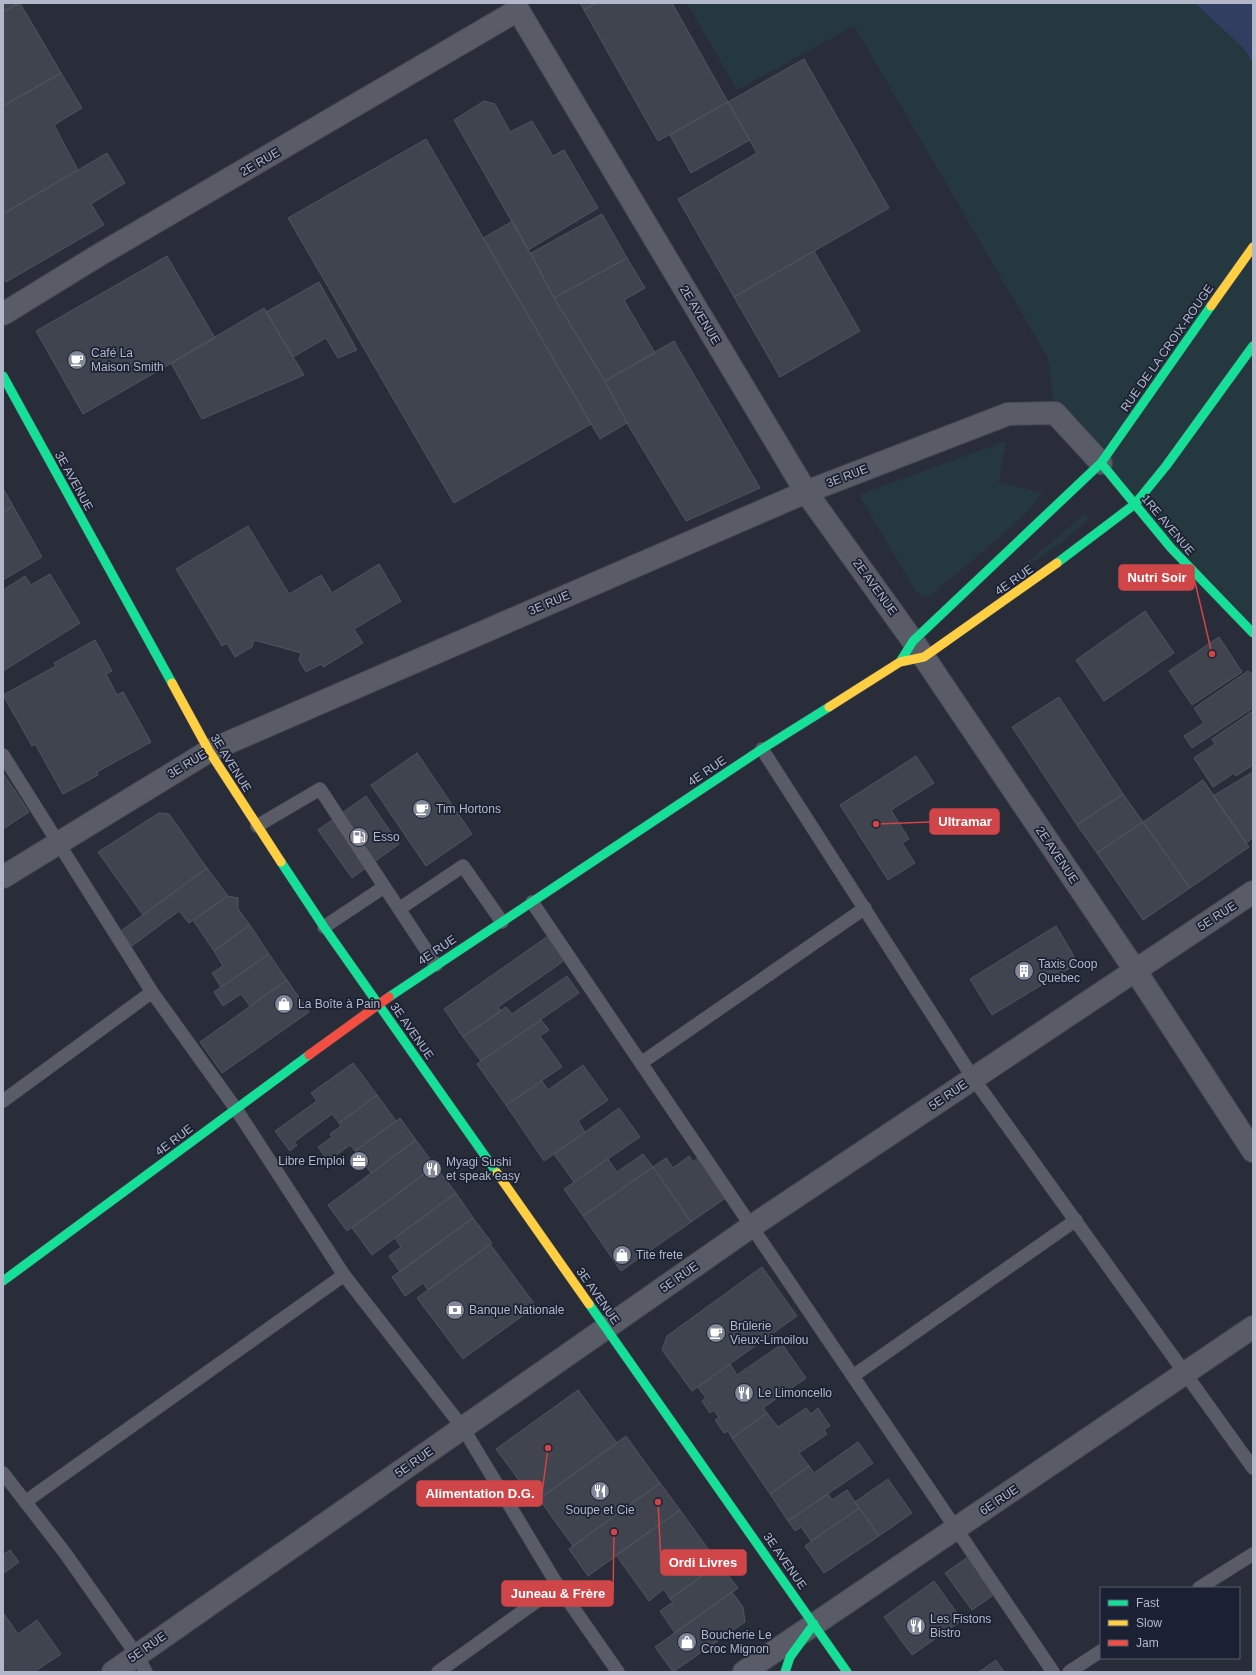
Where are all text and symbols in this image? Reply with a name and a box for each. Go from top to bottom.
street label: 2E RUE [238,145,282,179]
street label: RUE DE LA CROIX-ROUGE [1118,282,1216,414]
street label: 2E AVENUE [677,283,723,347]
place label: Café La Maison Smith [91,346,164,374]
cafe icon: Café La Maison Smith [66,349,88,371]
street label: 3E AVENUE [52,449,96,513]
street label: 3E RUE [824,462,870,490]
street label: 1RE AVENUE [1139,492,1197,558]
street label: 2E AVENUE [850,556,900,618]
street label: 4E RUE [992,562,1036,598]
callout: Nutri Soir [1119,565,1194,590]
text: Nutri Soir [1127,570,1187,585]
street label: 3E RUE [526,588,572,618]
street label: 3E AVENUE [208,731,254,795]
street label: 3E RUE [165,747,209,781]
street label: 4E RUE [685,753,729,789]
cafe icon: Tim Hortons [411,798,433,820]
place label: Tim Hortons [436,802,501,816]
callout: Ultramar [930,809,999,834]
text: Ultramar [938,814,992,829]
street label: 2E AVENUE [1033,824,1081,886]
fuel station icon: Esso [348,826,370,848]
place label: Esso [373,830,400,844]
street label: 5E RUE [1195,898,1239,934]
street label: 4E RUE [415,932,459,968]
place label: Taxis Coop Quebec [1038,957,1098,985]
building icon: Taxis Coop Quebec [1013,960,1035,982]
shop icon: La Boîte à Pain [273,993,295,1015]
place label: La Boîte à Pain [298,997,380,1011]
street label: 3E AVENUE [387,1000,437,1062]
street label: 5E RUE [926,1077,970,1113]
street label: 4E RUE [152,1121,196,1159]
office icon: Libre Emploi [348,1150,370,1172]
place label: Libre Emploi [278,1154,345,1168]
place label: Myagi Sushi et speak easy [446,1155,520,1183]
restaurant icon: Myagi Sushi et speak easy [421,1158,443,1180]
shop icon: Tite frete [611,1244,633,1266]
place label: Tite frete [636,1248,683,1262]
street label: 5E RUE [657,1259,701,1295]
street label: 3E AVENUE [573,1265,623,1327]
bank icon: Banque Nationale [444,1299,466,1321]
place label: Banque Nationale [469,1303,565,1317]
place label: Brûlerie Vieux-Limoilou [730,1319,809,1347]
cafe icon: Brûlerie Vieux-Limoilou [705,1322,727,1344]
restaurant icon: Le Limoncello [733,1382,755,1404]
place label: Le Limoncello [758,1386,832,1400]
street label: 5E RUE [392,1444,436,1480]
restaurant icon: Soupe et Cie [589,1480,611,1502]
callout: Alimentation D.G. [417,1481,542,1506]
street label: 6E RUE [977,1482,1021,1518]
text: Alimentation D.G. [425,1486,535,1501]
place label: Soupe et Cie [565,1503,635,1517]
street label: 3E AVENUE [760,1530,810,1592]
callout: Ordi Livres [661,1550,746,1575]
text: Ordi Livres [669,1555,737,1570]
callout: Juneau & Frère [502,1581,613,1606]
text: Juneau & Frère [511,1586,605,1601]
legend [1100,1587,1240,1659]
text: Fast [1136,1596,1160,1610]
place label: Les Fistons Bistro [930,1612,991,1640]
restaurant icon: Les Fistons Bistro [905,1615,927,1637]
text: Slow [1136,1616,1162,1630]
place label: Boucherie Le Croc Mignon [701,1628,772,1656]
street label: 5E RUE [125,1629,169,1665]
shop icon: Boucherie Le Croc Mignon [676,1631,698,1653]
text: Jam [1136,1636,1159,1650]

